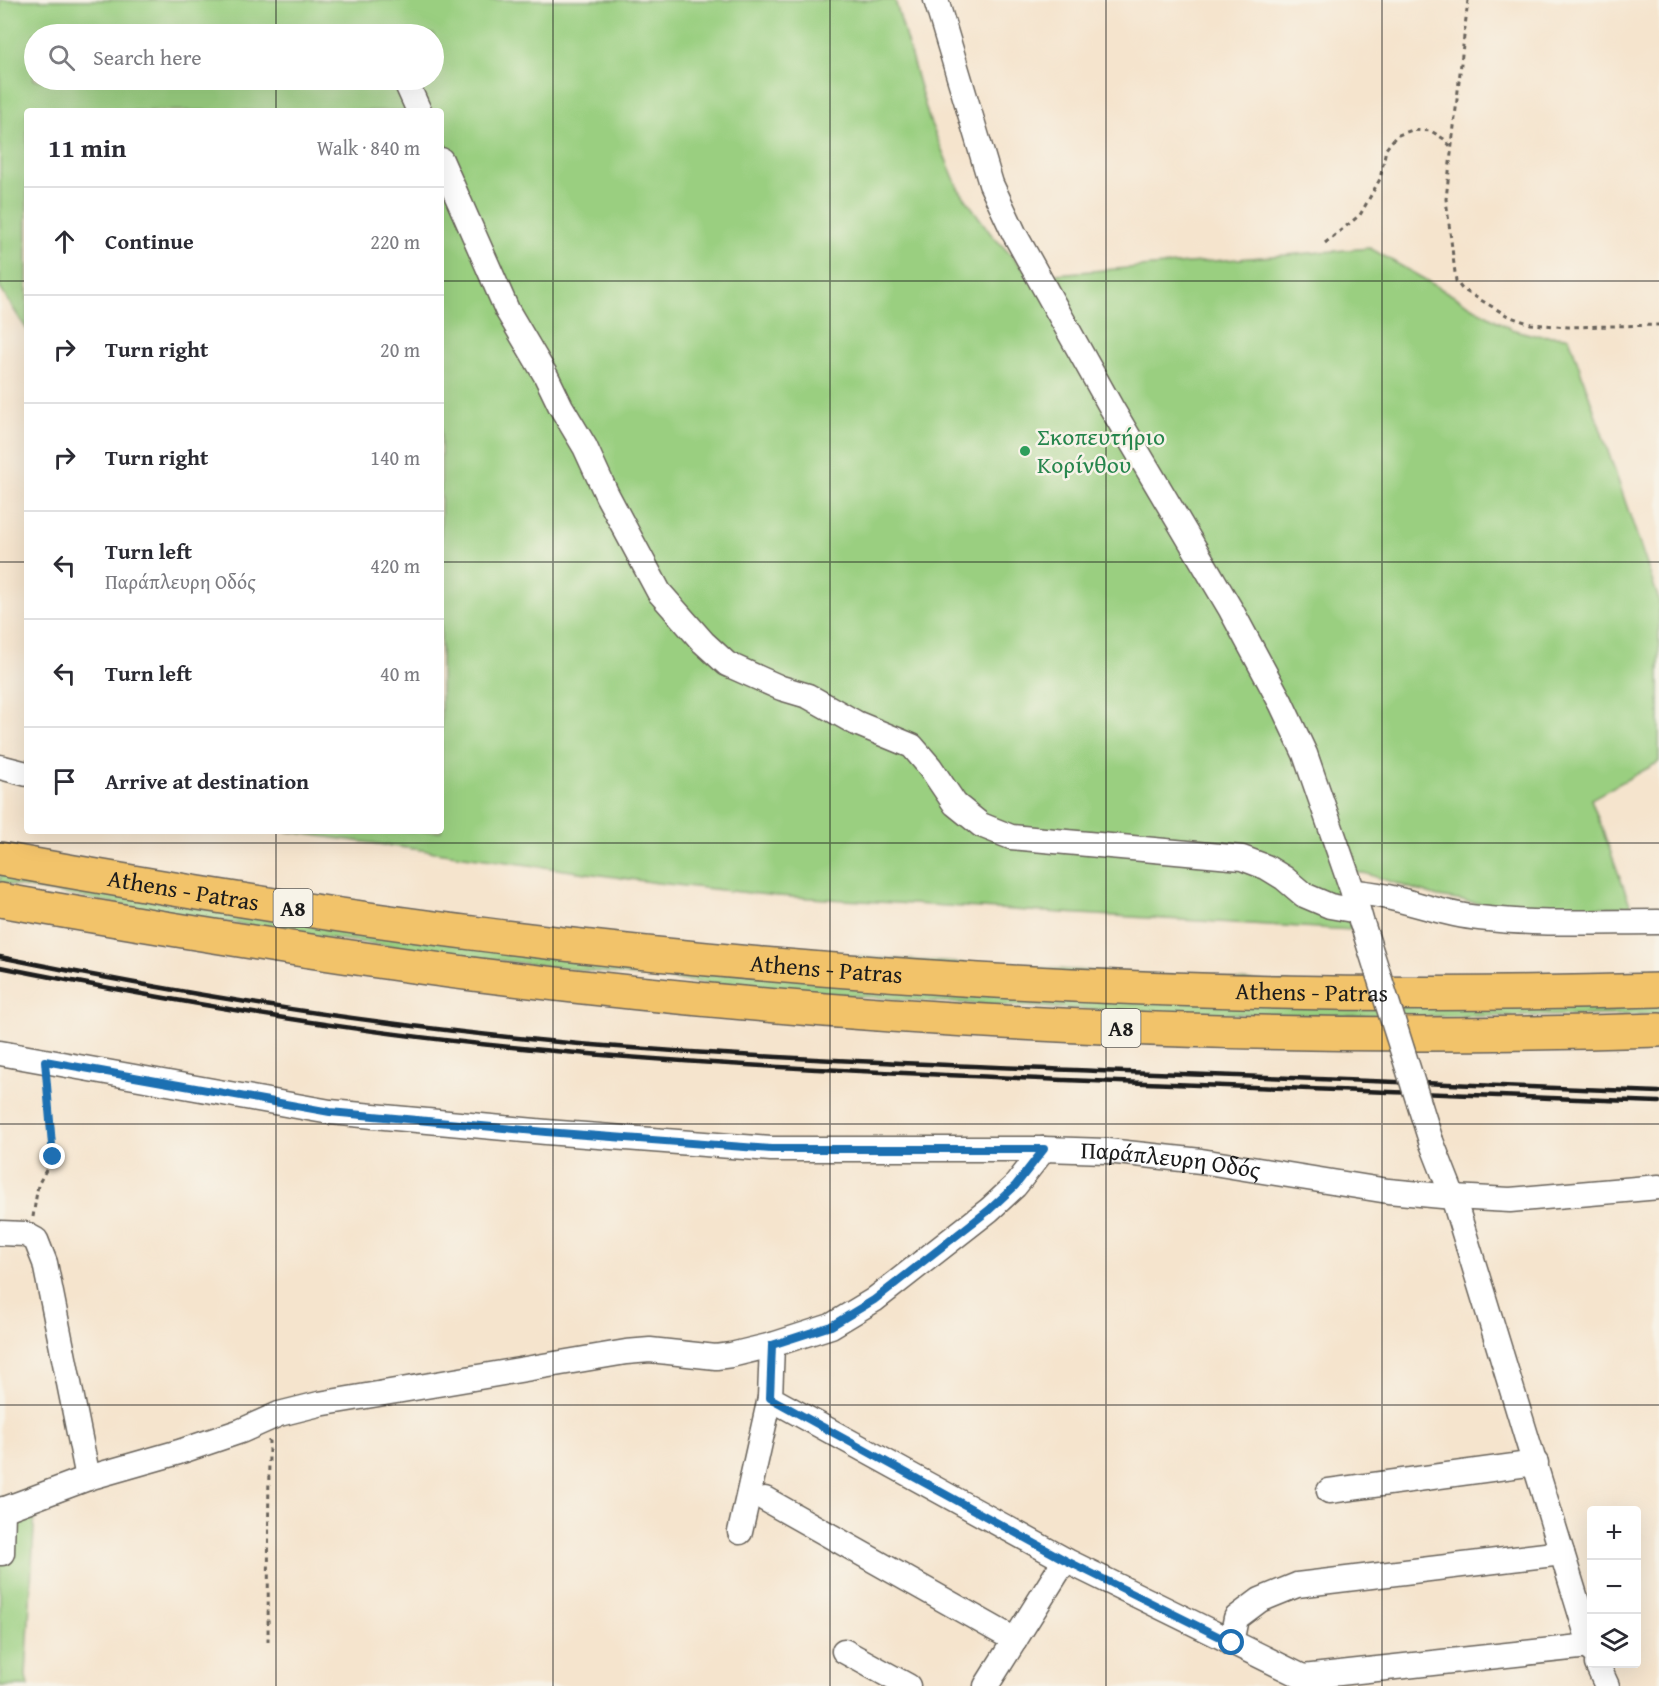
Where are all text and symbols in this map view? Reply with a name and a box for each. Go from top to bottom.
search box [24,24,444,90]
icon: search [45,41,78,74]
text: Search here [93,41,202,73]
text: 11 min [48,128,126,167]
text: Walk · 840 m [317,133,420,162]
icon: ahead [48,225,81,258]
text: Continue [105,225,194,257]
text: 220 m [370,227,420,256]
icon: right [48,333,81,366]
text: Turn right [105,333,208,365]
text: 20 m [380,335,420,364]
place label: Σκοπευτήριο Κορίνθου [1037,419,1165,482]
icon: right [48,441,81,474]
text: Turn right [105,441,208,473]
text: 140 m [370,443,420,472]
marker: Σκοπευτήριο Κορίνθου [1018,444,1032,458]
text: Turn left [105,535,192,567]
icon: left [48,549,81,582]
text: 420 m [370,551,420,580]
text: Παράπλευρη Οδός [105,567,256,596]
icon: left [48,657,81,690]
text: Turn left [105,657,192,689]
text: 40 m [380,659,420,688]
icon: arrive [48,765,81,798]
text: Arrive at destination [105,765,309,797]
street label: Athens - Patras [105,860,262,920]
road number: Α8 [274,889,312,927]
street label: Athens - Patras [749,945,904,992]
street label: Athens - Patras [1235,973,1388,1010]
road number: Α8 [1102,1009,1140,1047]
street label: Παράπλευρη Οδός [1080,1132,1263,1187]
route end [39,1143,65,1169]
map controls [1587,1506,1641,1668]
button: + [1587,1506,1641,1560]
button: − [1587,1560,1641,1614]
button: layers [1587,1614,1641,1668]
route start [1218,1629,1244,1655]

